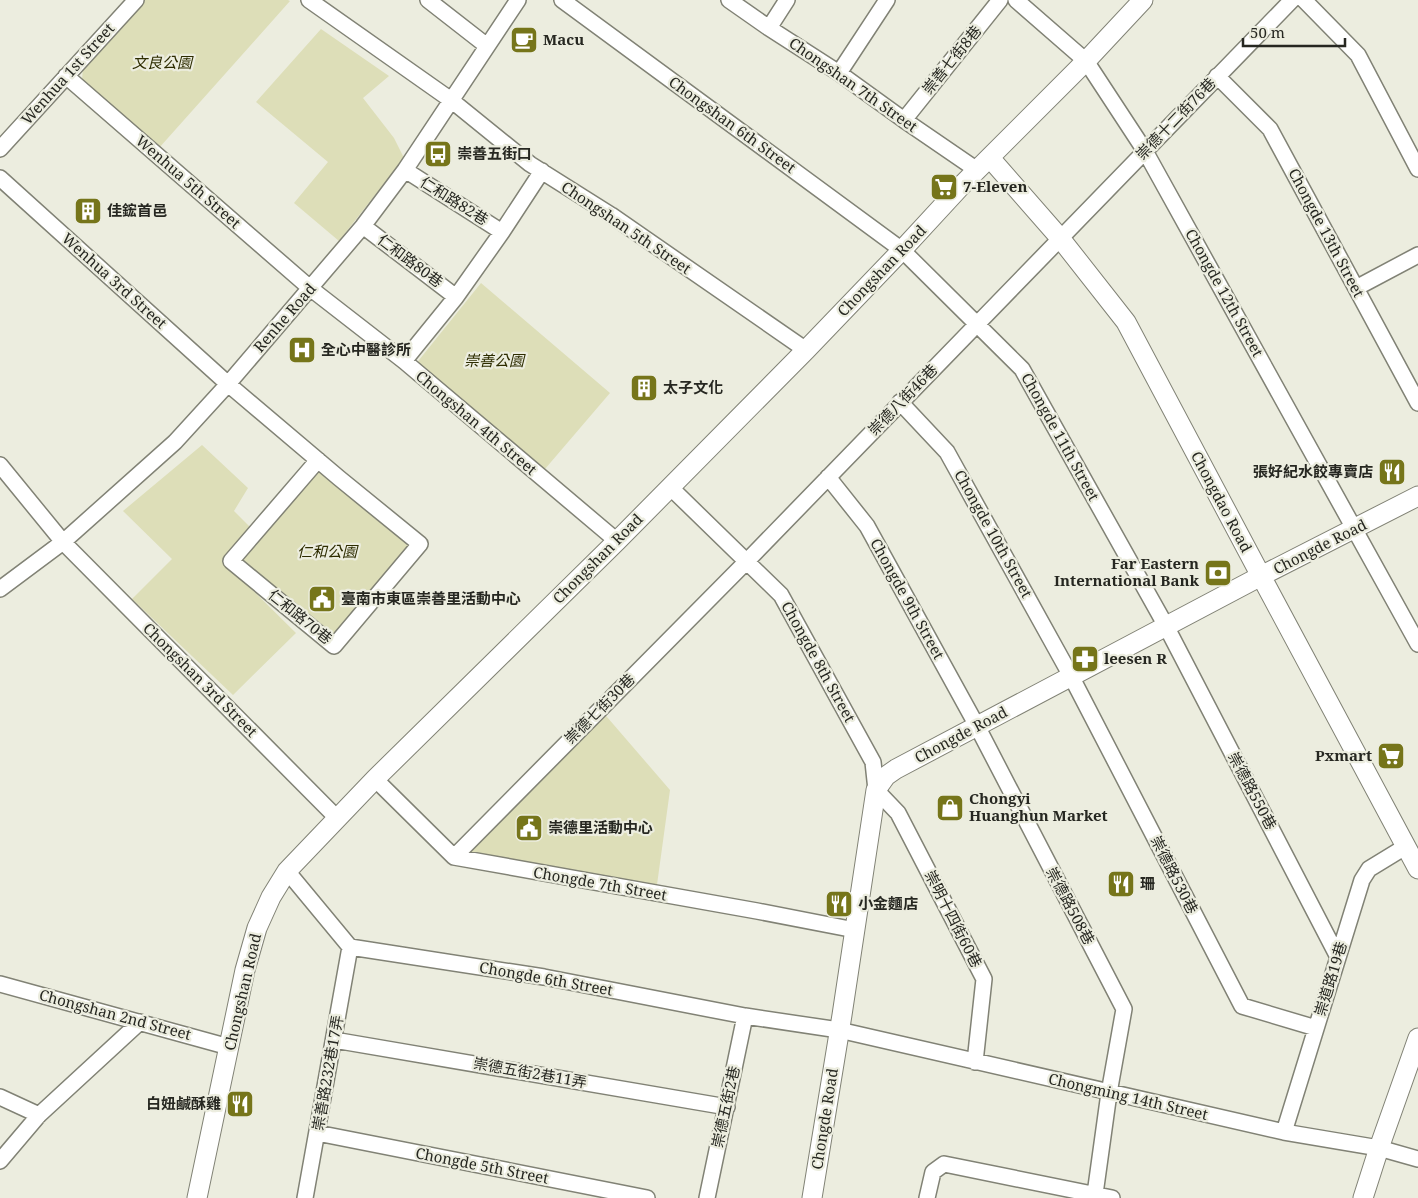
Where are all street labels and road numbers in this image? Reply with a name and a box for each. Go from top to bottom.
street label: Wenhua 1st Street [16,18,118,128]
street label: 崇善七街8巷 [917,21,985,98]
street label: Chongshan 7th Street [785,32,922,136]
street label: Chongshan 6th Street [665,71,800,177]
street label: 崇德十二街76巷 [1131,73,1220,164]
street label: Wenhua 5th Street [132,130,245,232]
street label: Chongde 13th Street [1284,164,1369,301]
street label: 仁和路82巷 [417,171,492,229]
street label: Chongshan 5th Street [558,176,695,278]
street label: Chongshan Road [833,220,930,320]
street label: Chongde 12th Street [1181,225,1268,360]
street label: Wenhua 3rd Street [58,228,171,333]
street label: 仁和路80巷 [374,229,447,291]
street label: Renhe Road [249,279,320,356]
street label: 崇德八街46巷 [863,359,941,439]
street label: Chongshan 4th Street [412,366,541,479]
street label: Chongde 11th Street [1017,369,1104,504]
street label: Chongdao Road [1187,448,1257,555]
street label: Chongde 10th Street [950,466,1037,601]
street label: Chongshan Road [548,509,647,608]
street label: Chongde Road [1269,514,1370,578]
street label: Chongde 9th Street [866,535,949,662]
street label: 仁和路70巷 [265,584,337,648]
street label: Chongde 8th Street [777,598,860,725]
street label: Chongshan 3rd Street [139,618,262,741]
street label: 崇德七街30巷 [560,669,639,748]
street label: Chongde Road [911,701,1010,767]
street label: 崇德路550巷 [1224,748,1282,833]
street label: 崇德路530巷 [1147,832,1203,917]
street label: Chongde 7th Street [532,861,668,905]
street label: 崇德路508巷 [1042,863,1100,948]
street label: 崇明十四街60巷 [921,866,987,971]
street label: Chongshan Road [219,931,265,1052]
street label: 崇道路19巷 [1309,939,1351,1018]
street label: Chongde 6th Street [478,956,614,1000]
street label: Chongshan 2nd Street [37,984,193,1044]
street label: 崇善路232巷17弄 [307,1014,347,1132]
street label: 崇德五街2巷11弄 [472,1052,589,1092]
street label: 崇德五街2巷 [707,1064,743,1150]
street label: Chongde Road [806,1067,842,1171]
street label: Chongming 14th Street [1047,1068,1210,1124]
street label: Chongde 5th Street [414,1142,550,1188]

